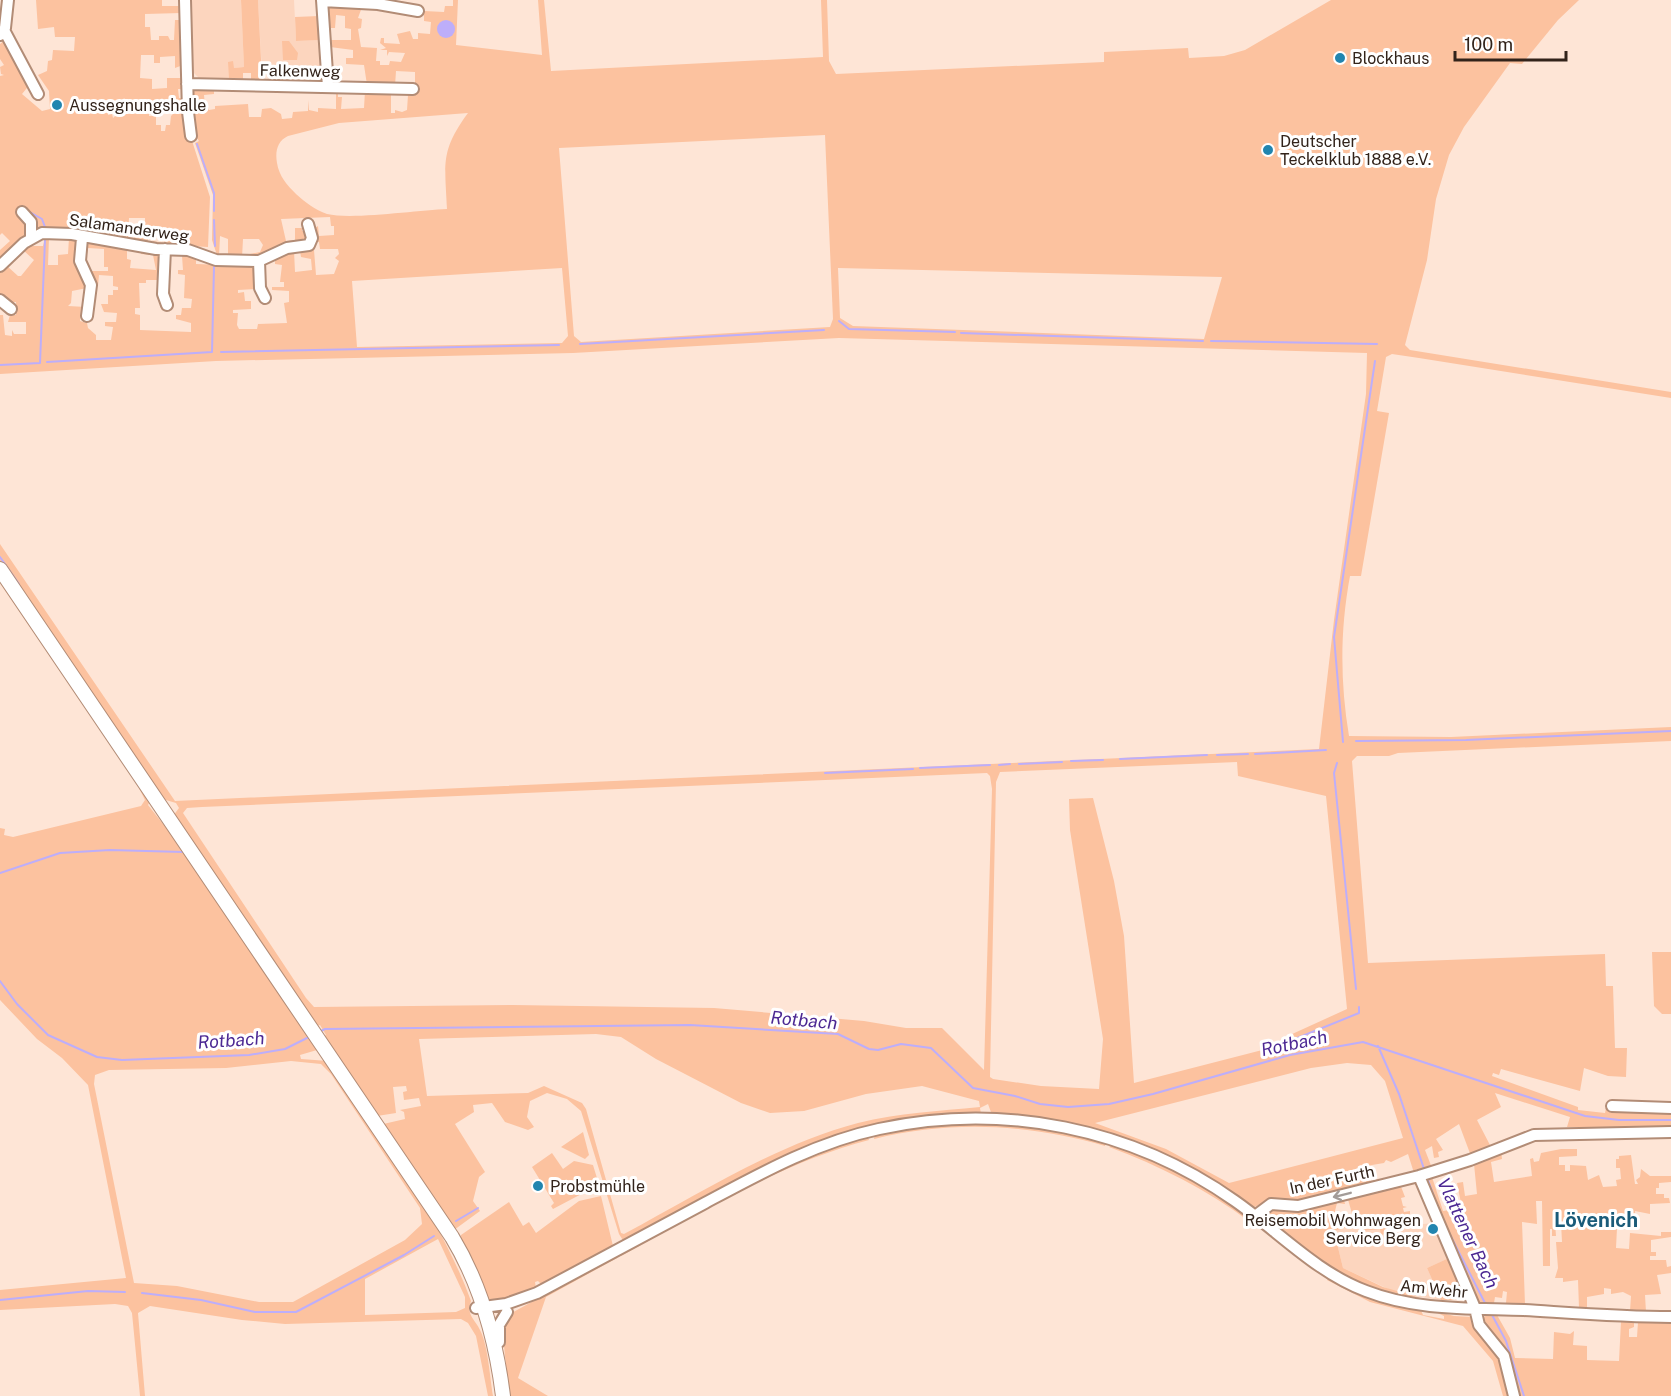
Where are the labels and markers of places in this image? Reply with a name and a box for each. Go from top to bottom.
place label: Blockhaus [1352,49,1429,68]
marker: Blockhaus [1333,51,1347,65]
place label: Aussegnungshalle [69,96,206,115]
marker: Aussegnungshalle [50,98,64,112]
place label: Deutscher Teckelklub 1888 e.V. [1280,132,1431,169]
marker: Deutscher Teckelklub 1888 e.V. [1261,143,1275,157]
place label: Probstmühle [550,1177,645,1196]
marker: Probstmühle [531,1179,545,1193]
place label: Reisemobil Wohnwagen Service Berg [1245,1211,1421,1248]
marker: Reisemobil Wohnwagen Service Berg [1426,1222,1440,1236]

